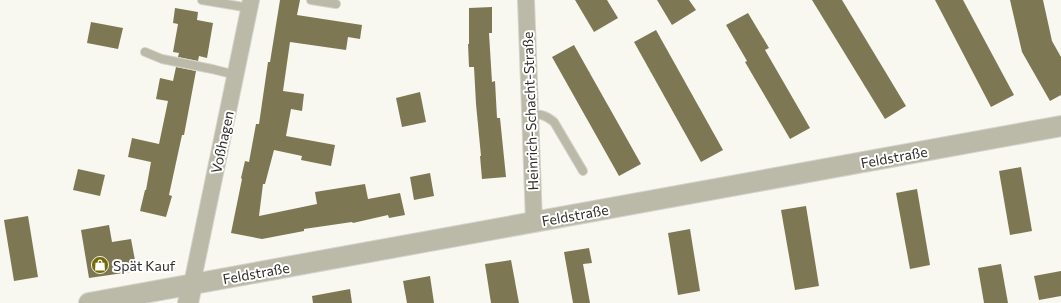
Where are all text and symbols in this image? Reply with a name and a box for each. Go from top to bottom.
street label: Heinrich-Schacht-Straße [519,31,541,191]
street label: Voßhagen [207,109,237,175]
street label: Feldstraße [859,143,929,171]
street label: Feldstraße [540,201,610,229]
shop icon: Spät Kauf [90,255,110,275]
place label: Spät Kauf [113,257,176,274]
street label: Feldstraße [221,259,291,287]

